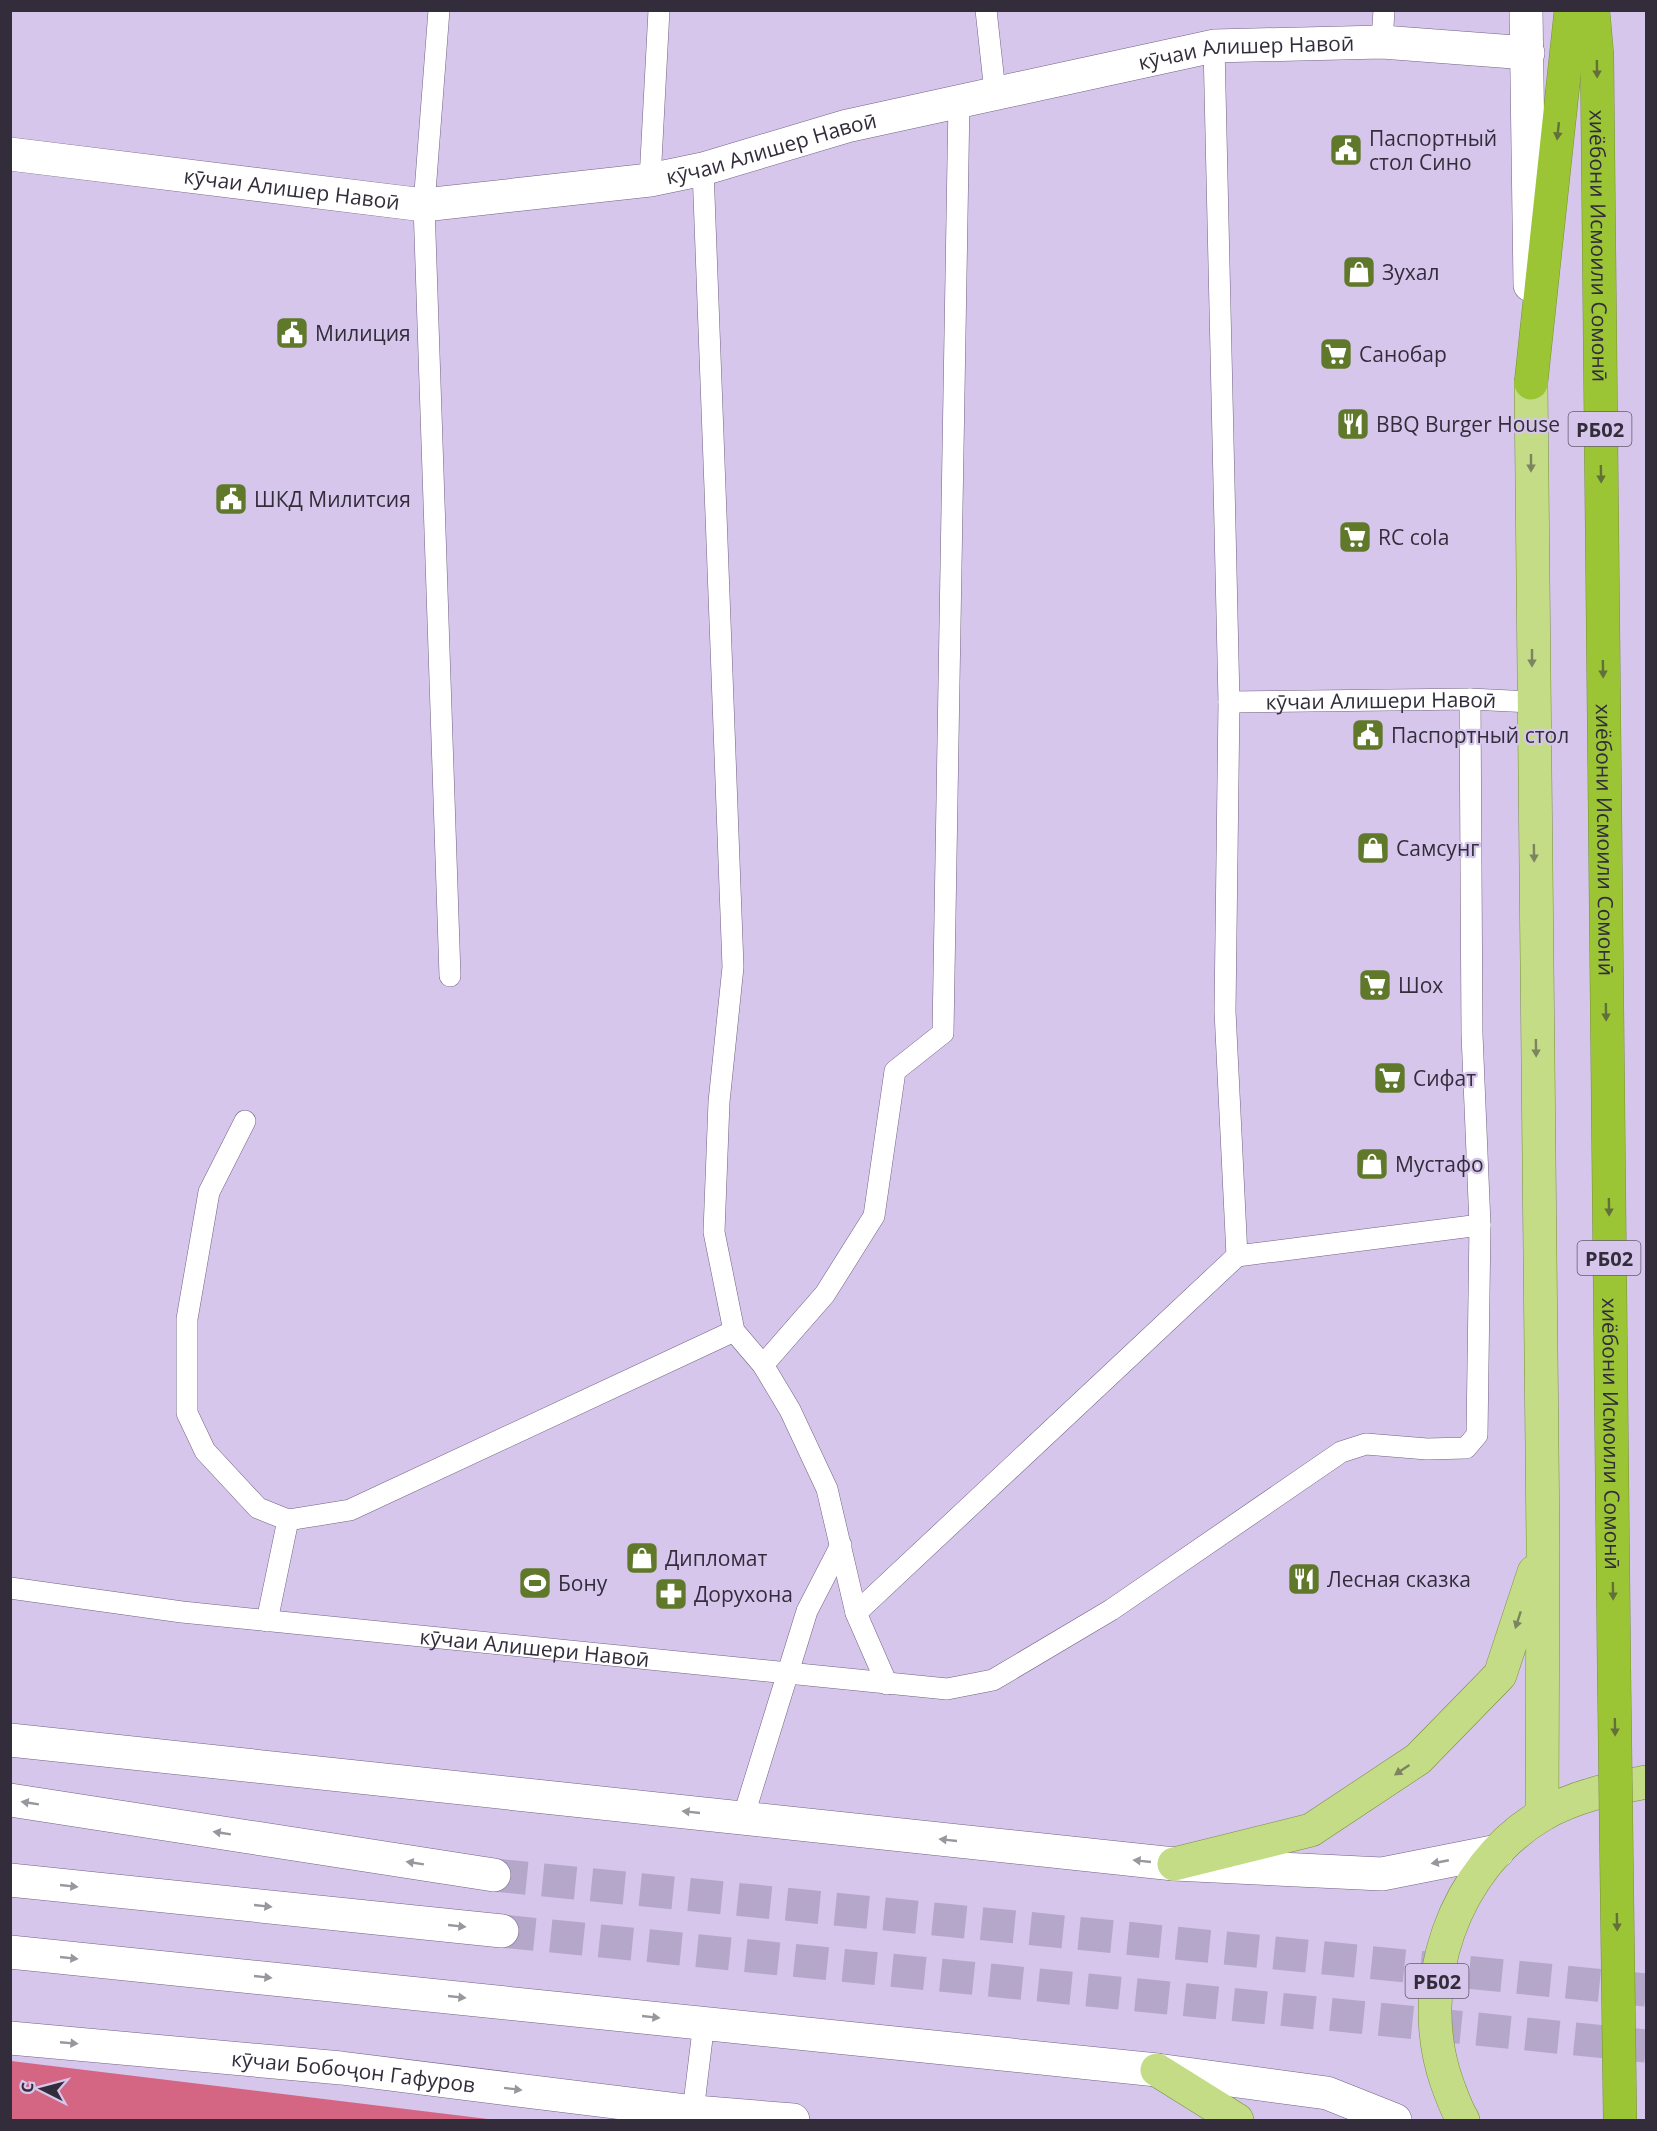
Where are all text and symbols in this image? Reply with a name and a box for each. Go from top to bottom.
street label: кӯчаи Алишер Навоӣ [1136,29,1354,76]
one-way arrow [1592,59,1602,78]
street label: кӯчаи Алишер Навоӣ [664,106,879,190]
street label: хиёбони Исмоили Сомонӣ [1584,110,1614,382]
one-way arrow [1553,122,1563,141]
place label: Паспортный стол Сино [1369,124,1497,176]
public building icon: Паспортный стол Сино [1328,132,1364,168]
street label: кӯчаи Алишер Навоӣ [182,162,401,216]
shop icon: Зухал [1341,254,1377,290]
place label: Зухал [1382,258,1439,286]
public building icon: Милиция [274,315,310,351]
place label: Милиция [315,319,411,347]
supermarket icon: Санобар [1318,336,1354,372]
place label: Санобар [1359,340,1447,368]
restaurant icon: BBQ Burger House [1335,406,1371,442]
place label: BBQ Burger House [1376,410,1560,438]
road number: РБ02 [1568,412,1632,446]
one-way arrow [1526,453,1536,472]
one-way arrow [1596,464,1606,483]
public building icon: ШКД Милитсия [213,481,249,517]
place label: ШКД Милитсия [254,485,411,513]
supermarket icon: RC cola [1337,519,1373,555]
place label: RC cola [1378,523,1449,551]
one-way arrow [1527,648,1537,667]
one-way arrow [1598,659,1608,678]
street label: кӯчаи Алишери Навоӣ [1265,685,1497,716]
street label: хиёбони Исмоили Сомонӣ [1590,703,1621,976]
public building icon: Паспортный стол [1350,717,1386,753]
place label: Паспортный стол [1391,721,1569,749]
shop icon: Самсунг [1355,830,1391,866]
place label: Самсунг [1396,834,1479,862]
one-way arrow [1529,843,1539,862]
supermarket icon: Шох [1357,967,1393,1003]
place label: Шох [1398,971,1443,999]
one-way arrow [1601,1002,1611,1021]
one-way arrow [1532,1038,1541,1057]
supermarket icon: Сифат [1372,1060,1408,1096]
place label: Сифат [1413,1064,1476,1092]
shop icon: Мустафо [1354,1146,1390,1182]
place label: Мустафо [1395,1150,1484,1178]
one-way arrow [1604,1197,1613,1216]
road number: РБ02 [1578,1241,1640,1275]
street label: хиёбони Исмоили Сомонӣ [1596,1297,1627,1570]
shop icon: Дипломат [624,1540,660,1576]
place label: Дипломат [665,1544,767,1572]
restaurant icon: Лесная сказка [1286,1561,1322,1597]
sports icon: Бону [517,1565,553,1601]
place label: Лесная сказка [1327,1565,1471,1593]
place label: Бону [558,1569,608,1597]
pharmacy icon: Дорухона [653,1576,689,1612]
place label: Дорухона [694,1580,793,1608]
one-way arrow [1608,1581,1618,1600]
one-way arrow [1513,1611,1523,1629]
street label: кӯчаи Алишери Навоӣ [418,1622,651,1673]
one-way arrow [1610,1717,1620,1736]
one-way arrow [1394,1764,1410,1775]
one-way arrow [20,1798,39,1807]
one-way arrow [682,1807,701,1817]
one-way arrow [213,1828,232,1837]
one-way arrow [938,1835,957,1845]
one-way arrow [1132,1856,1151,1865]
one-way arrow [406,1858,425,1867]
one-way arrow [1431,1858,1450,1867]
one-way arrow [59,1881,78,1891]
one-way arrow [253,1901,272,1911]
one-way arrow [1612,1912,1622,1931]
one-way arrow [447,1921,466,1931]
one-way arrow [59,1953,78,1962]
road number: РБ02 [1406,1964,1468,1998]
one-way arrow [253,1972,272,1982]
one-way arrow [447,1992,466,2002]
one-way arrow [641,2012,660,2022]
one-way arrow [59,2038,78,2048]
street label: кӯчаи Бобоҷон Гафуров [230,2044,477,2099]
north arrow [12,2059,72,2119]
text: С [16,2081,39,2094]
one-way arrow [504,2085,523,2094]

